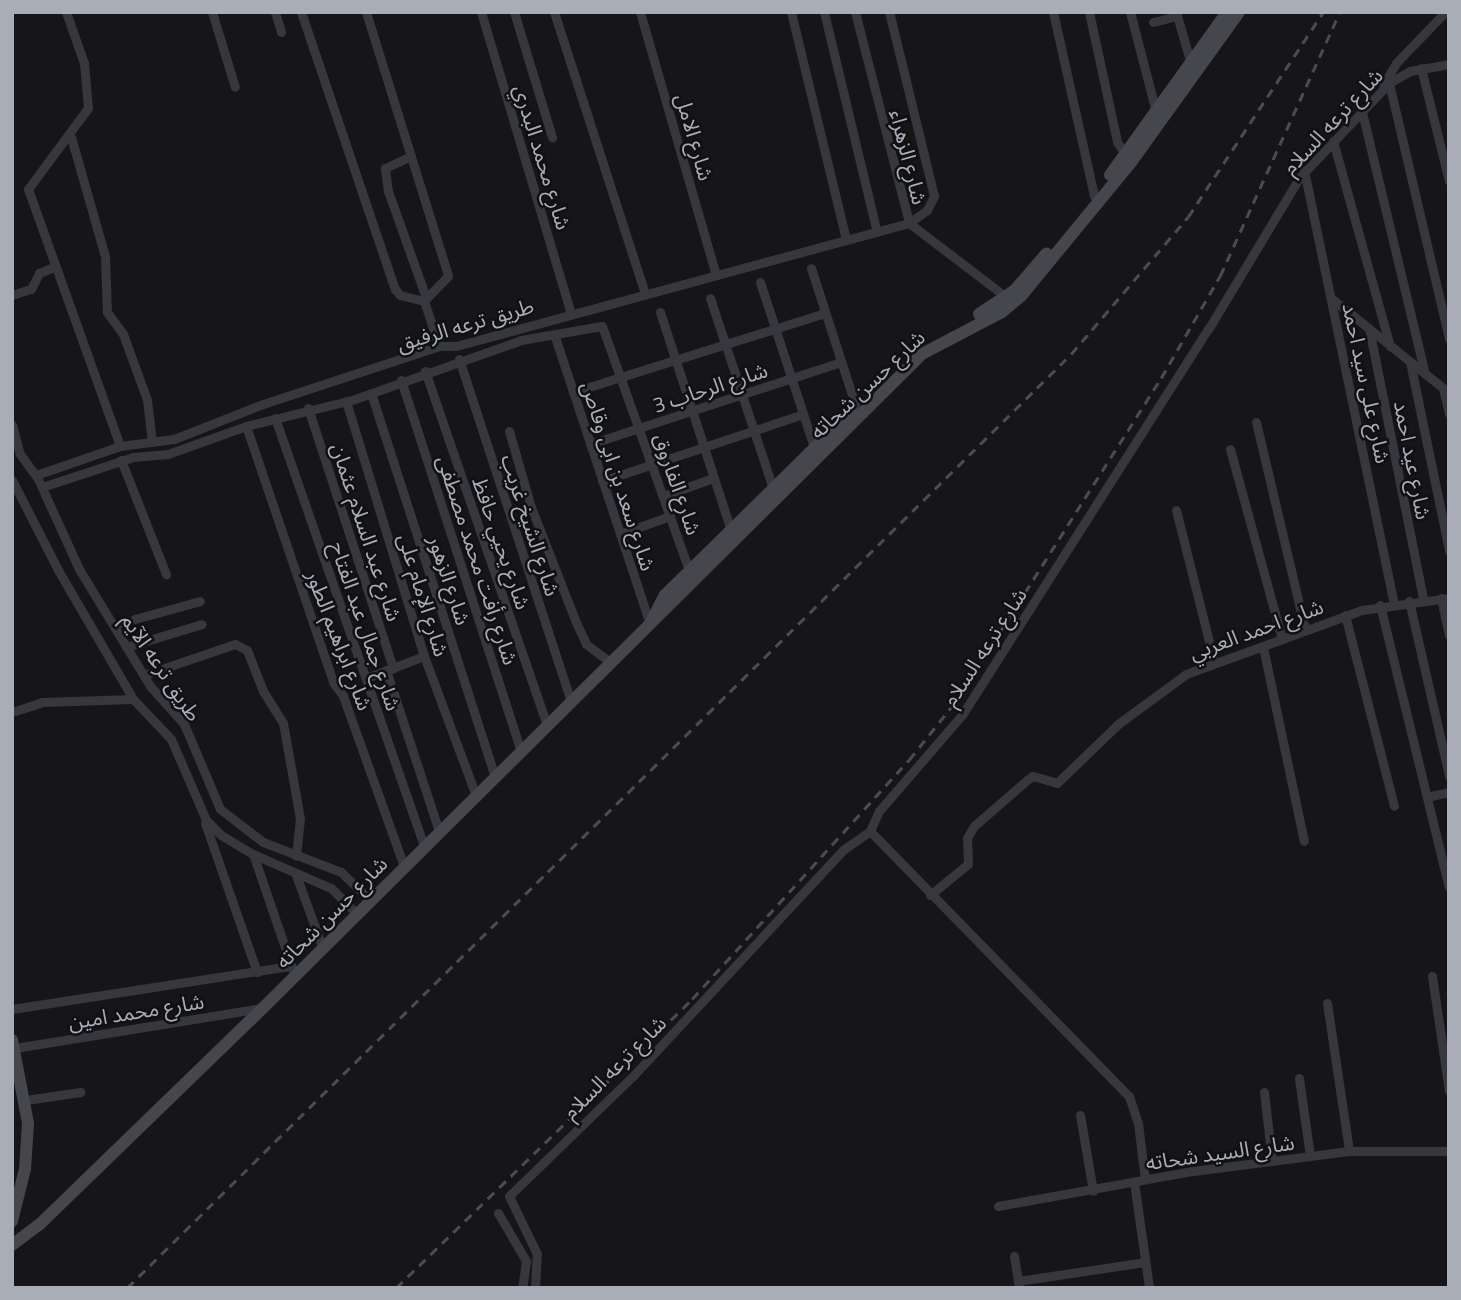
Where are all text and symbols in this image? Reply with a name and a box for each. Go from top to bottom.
street label: شارع ترعه السلام [1276,63,1388,179]
street label: شارع محمد البدري [509,81,577,233]
street label: شارع الامل [671,91,719,183]
street label: شارع الزهراء [885,107,933,207]
street label: طريق ترعه الرفيق [393,292,537,356]
street label: شارع على سيد احمد [1338,301,1396,465]
street label: شارع حسن شحاته [804,324,930,444]
street label: شارع الرحاب 3 [649,357,771,417]
street label: شارع سعد بن ابى وقاص [577,378,661,574]
street label: شارع عيد احمد [1389,398,1437,522]
street label: شارع الفاروق [649,430,707,538]
street label: شارع عبد السلام عثمان [326,440,408,624]
street label: شارع الشيخ غريب [496,451,566,599]
street label: شارع رأفت محمد مصطفى [432,452,524,668]
street label: شارع يحيي حافظ [468,473,536,613]
street label: شارع الإمام على [393,531,455,659]
street label: شارع الزهور [424,532,476,628]
street label: شارع جمال عبد الفتاح [325,538,407,714]
street label: شارع ابراهيم الطور [302,566,378,714]
street label: شارع ترعه السلام [936,583,1032,711]
street label: شارع احمد العربي [1185,593,1327,665]
street label: طريق ترعه الآيم [117,608,207,726]
street label: شارع حسن شحاته [270,851,392,973]
street label: شارع محمد امين [66,988,206,1034]
street label: شارع ترعه السلام [557,1010,671,1124]
street label: شارع السيد شحاته [1144,1129,1296,1175]

